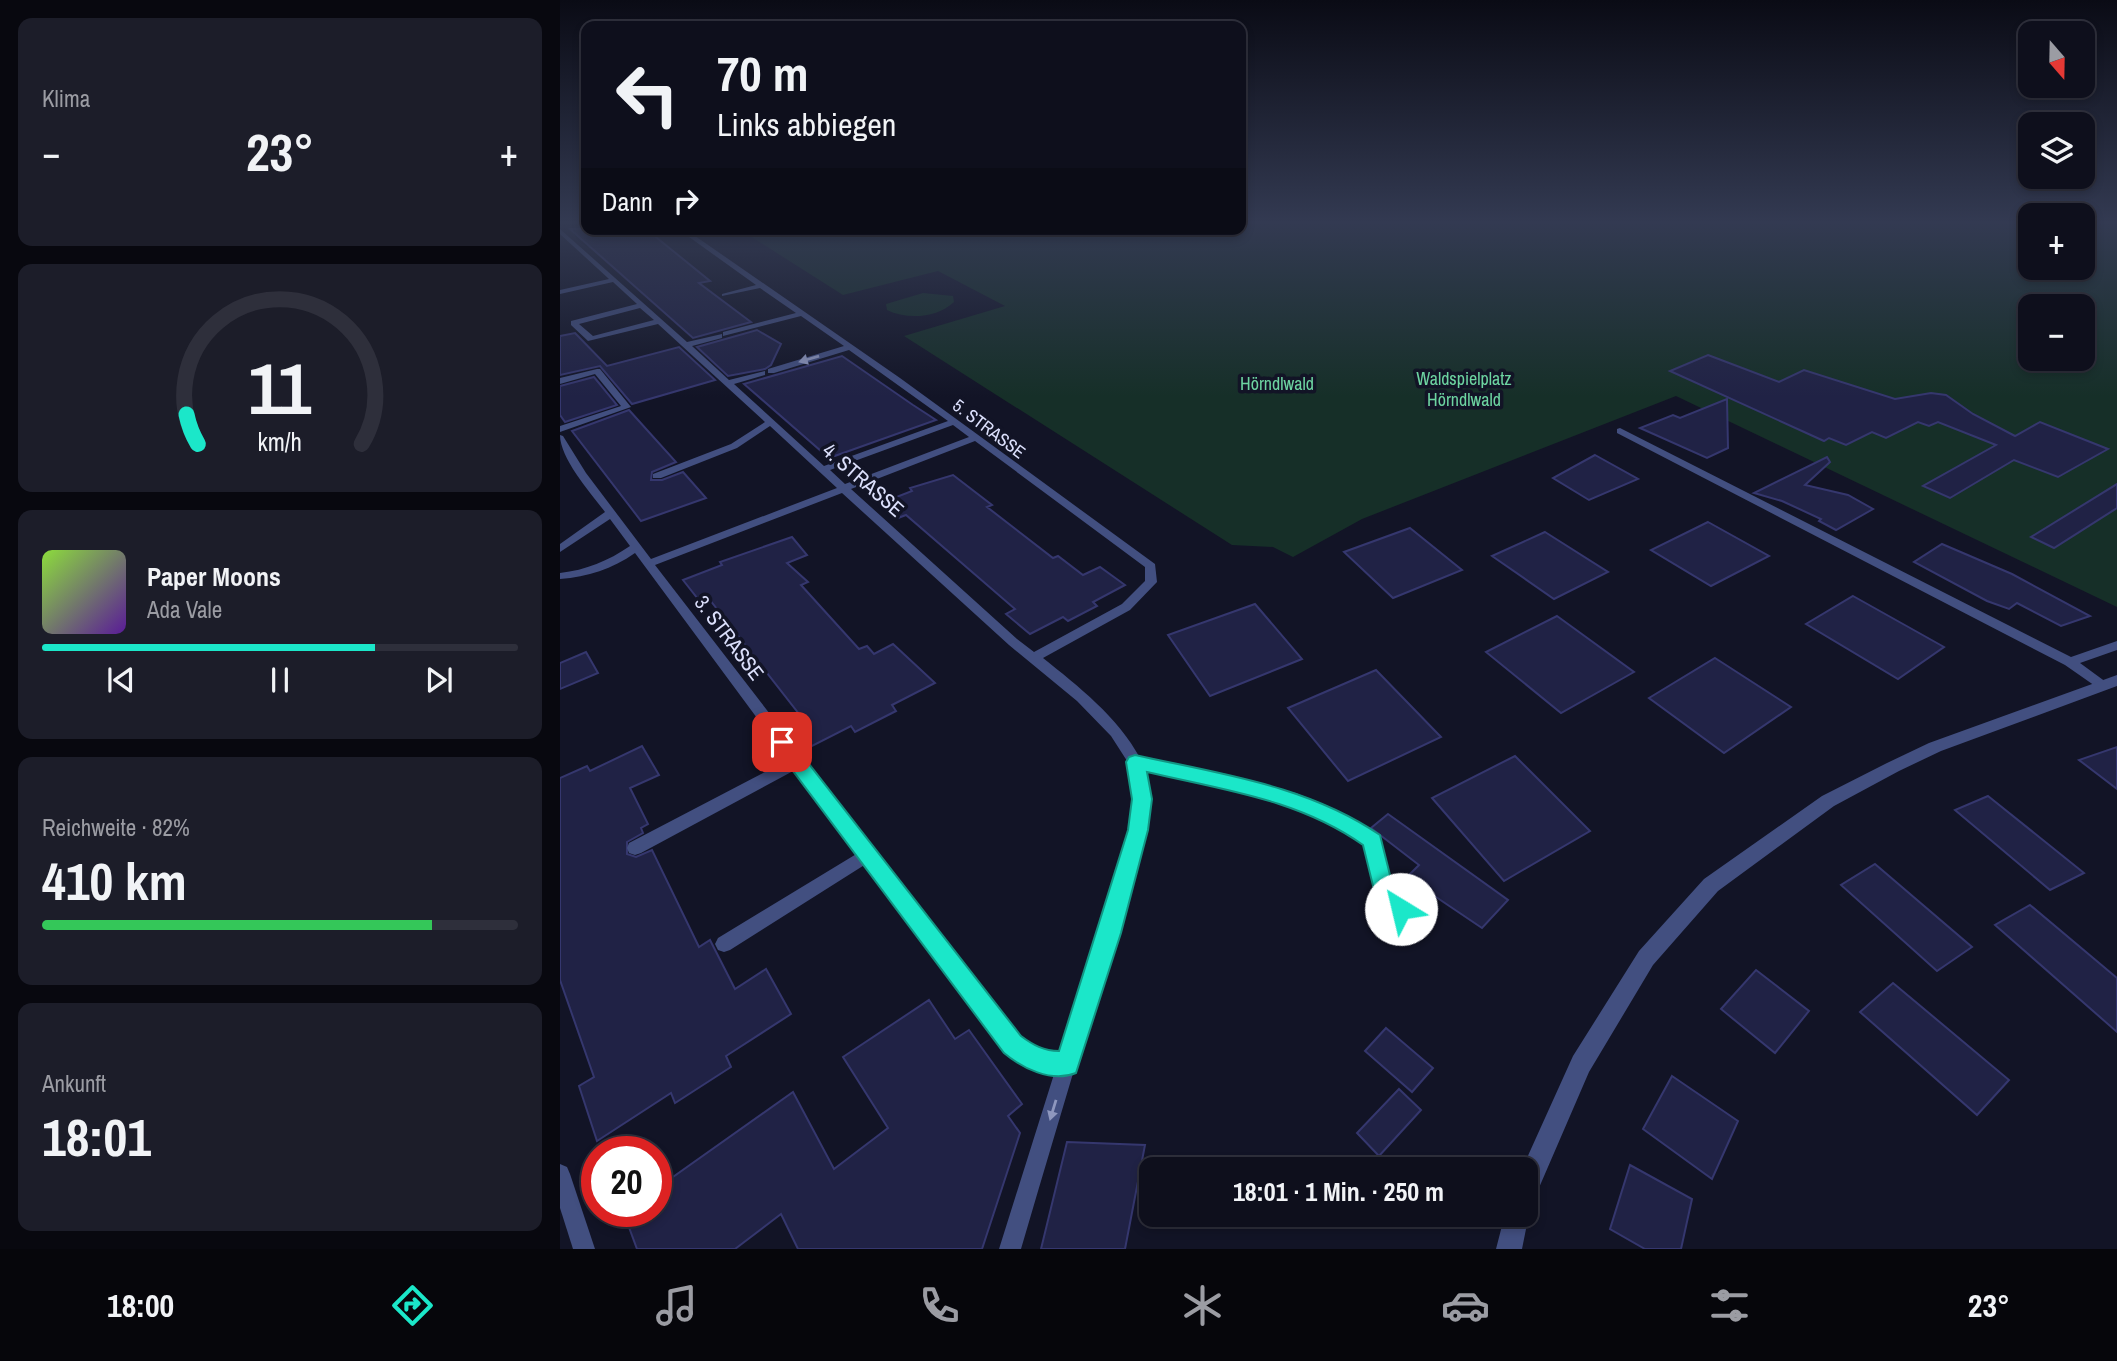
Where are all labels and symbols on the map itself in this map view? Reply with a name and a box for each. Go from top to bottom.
north arrow [2018,21,2095,98]
one-way arrow [798,355,819,365]
park label: Waldspielplatz Hörndlwald [1416,366,1512,412]
park label: Hörndlwald [1240,371,1314,396]
street label: 5. STRASSE [948,393,1031,464]
street label: 4. STRASSE [816,436,910,523]
street label: 3. STRASSE [688,589,771,686]
pin [752,712,812,772]
position arrow [1364,872,1438,946]
one-way arrow [1047,1100,1057,1121]
speed limit sign: 20 [581,1136,672,1227]

